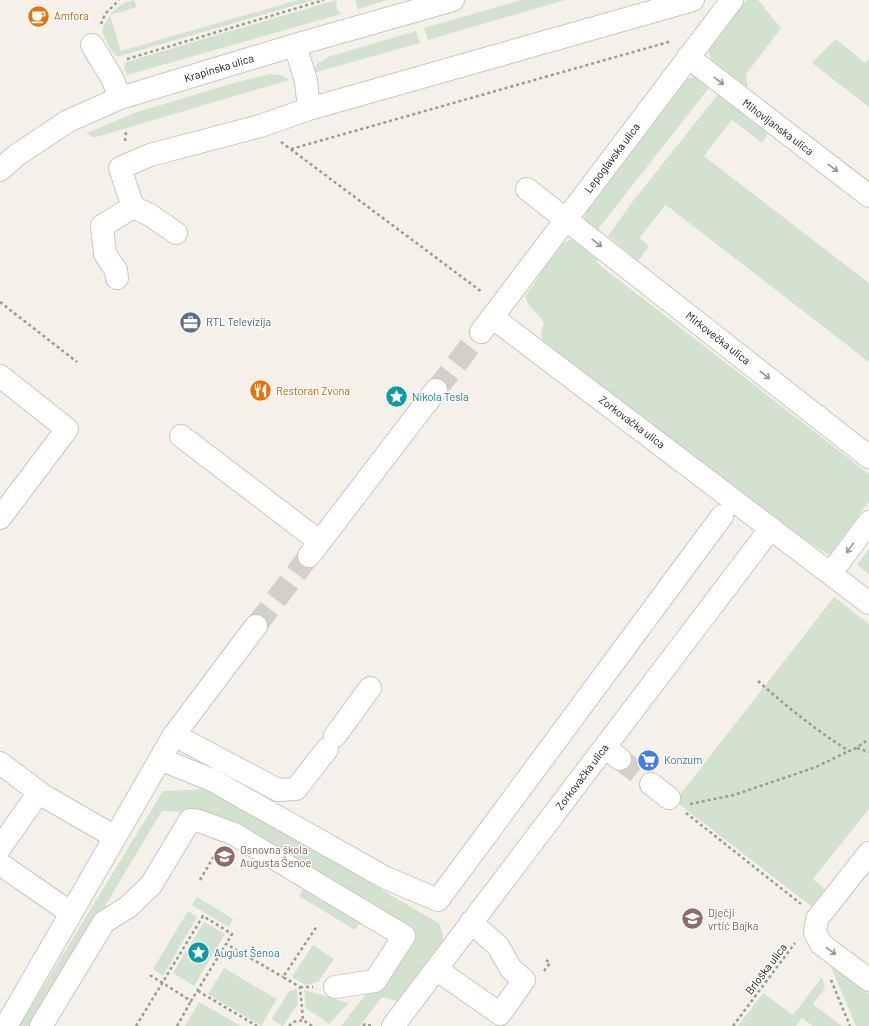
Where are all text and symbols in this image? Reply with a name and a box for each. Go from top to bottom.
cafe icon: Amfora [25,3,51,29]
place label: Amfora [54,9,89,22]
street label: Krapinska ulica [182,51,255,84]
one-way arrow [713,77,724,85]
street label: Mihovljanska ulica [740,96,816,157]
street label: Lepoglavska ulica [581,120,642,195]
one-way arrow [828,164,839,173]
one-way arrow [591,239,602,247]
street label: Mirkovečka ulica [683,308,753,367]
office icon: RTL Televizija [178,309,204,335]
place label: RTL Televizija [206,315,271,328]
one-way arrow [760,371,771,380]
restaurant icon: Restoran Zvona [247,378,273,404]
place label: Restoran Zvona [276,384,350,397]
place icon: Nikola Tesla [383,384,409,410]
place label: Nikola Tesla [412,390,469,403]
street label: Zorkovačka ulica [597,393,668,451]
one-way arrow [846,542,854,553]
street label: Zorkovačka ulica [553,741,611,812]
supermarket icon: Konzum [635,747,661,773]
place label: Konzum [664,753,702,766]
school or university icon: Osnovna škola Augusta Šenoe [211,843,237,869]
place label: Osnovna škola Augusta Šenoe [240,843,312,869]
school or university icon: Dječji vrtić Bajka [680,906,706,932]
place label: Dječji vrtić Bajka [708,906,758,932]
place icon: August Šenoa [185,940,211,966]
street label: Brloška ulica [742,941,789,997]
place label: August Šenoa [214,946,280,959]
one-way arrow [826,947,837,956]

